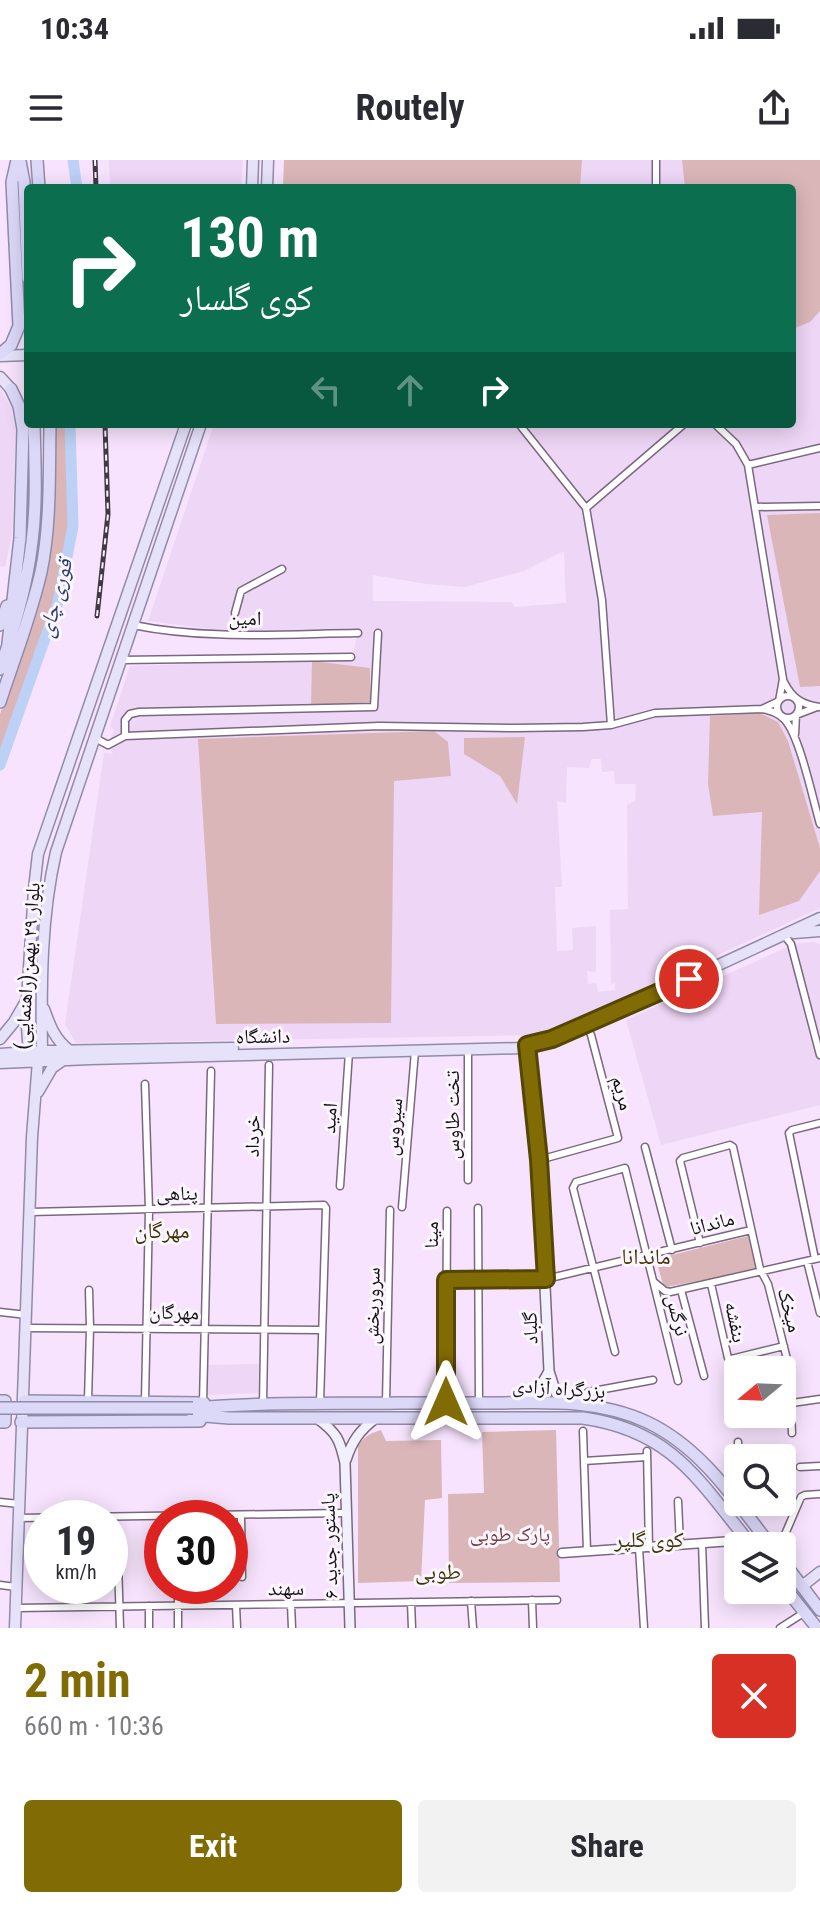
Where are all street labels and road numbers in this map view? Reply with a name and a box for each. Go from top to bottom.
street label: امین [229,606,261,630]
street label: بلوار ٢٩ بهمن(راهنمایی) [9,882,45,1050]
street label: دانشگاه [236,1024,290,1048]
street label: تخت طاوس [440,1070,464,1160]
street label: مریم [605,1073,639,1113]
street label: سیروس [379,1097,407,1157]
street label: امید [316,1102,342,1134]
street label: خرداد [240,1114,264,1157]
street label: پناهی [156,1181,198,1206]
street label: ماندانا [688,1206,736,1240]
street label: مینا [419,1221,443,1249]
street label: سروربخش [359,1267,385,1345]
street label: میخک [773,1285,807,1335]
street label: نرگس [661,1292,695,1338]
street label: بنفشه [720,1299,752,1345]
street label: مهرگان [149,1300,199,1324]
street label: گلباد [517,1311,543,1345]
street label: بزرگراه آزادی [512,1373,606,1403]
street label: پاستور جدید ۶ [315,1492,343,1599]
street label: سهند [268,1576,304,1600]

